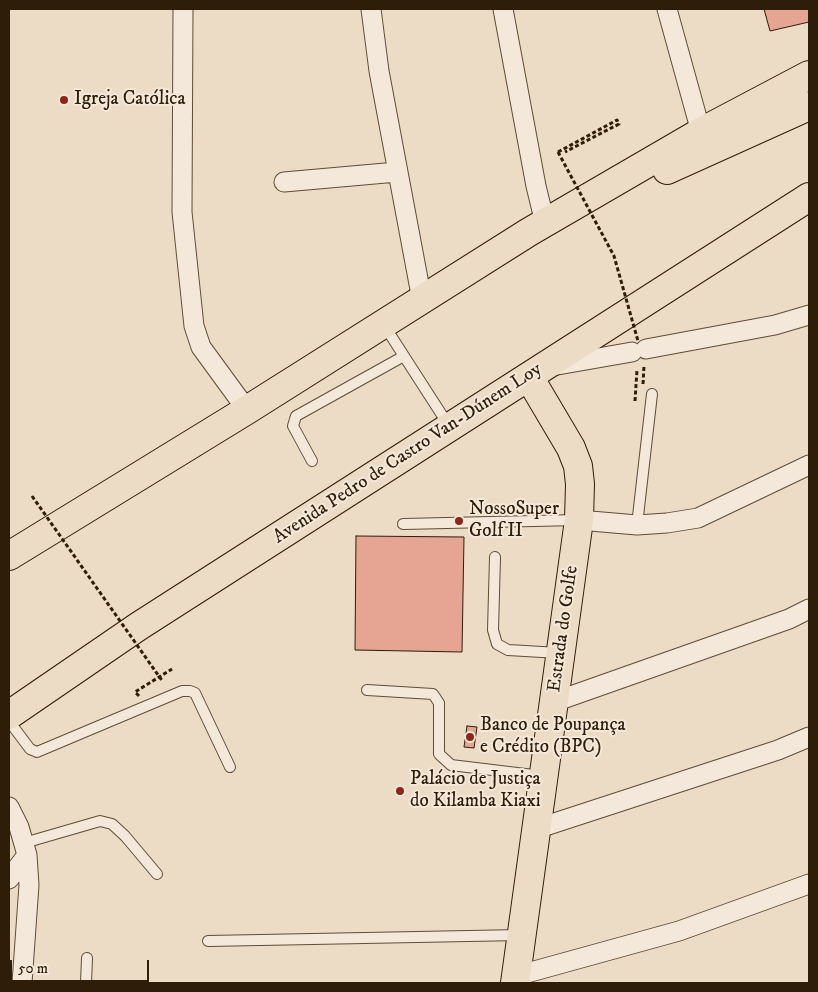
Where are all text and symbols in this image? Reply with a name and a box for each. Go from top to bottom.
place label: Igreja Católica [74,89,186,111]
marker: Igreja Católica [58,94,70,106]
street label: Avenida Pedro de Castro Van-Dúnem Loy [269,358,547,550]
place label: NossoSuper Golf II [469,499,559,543]
marker: NossoSuper Golf II [453,515,465,527]
street label: Estrada do Golfe [544,564,584,694]
place label: Banco de Poupança e Crédito (BPC) [480,715,626,759]
marker: Banco de Poupança e Crédito (BPC) [464,731,476,743]
place label: Palácio de Justiça do Kilamba Kiaxi [410,769,541,813]
marker: Palácio de Justiça do Kilamba Kiaxi [394,785,406,797]
scale bar [12,950,151,982]
text: 50 m [18,959,48,978]

